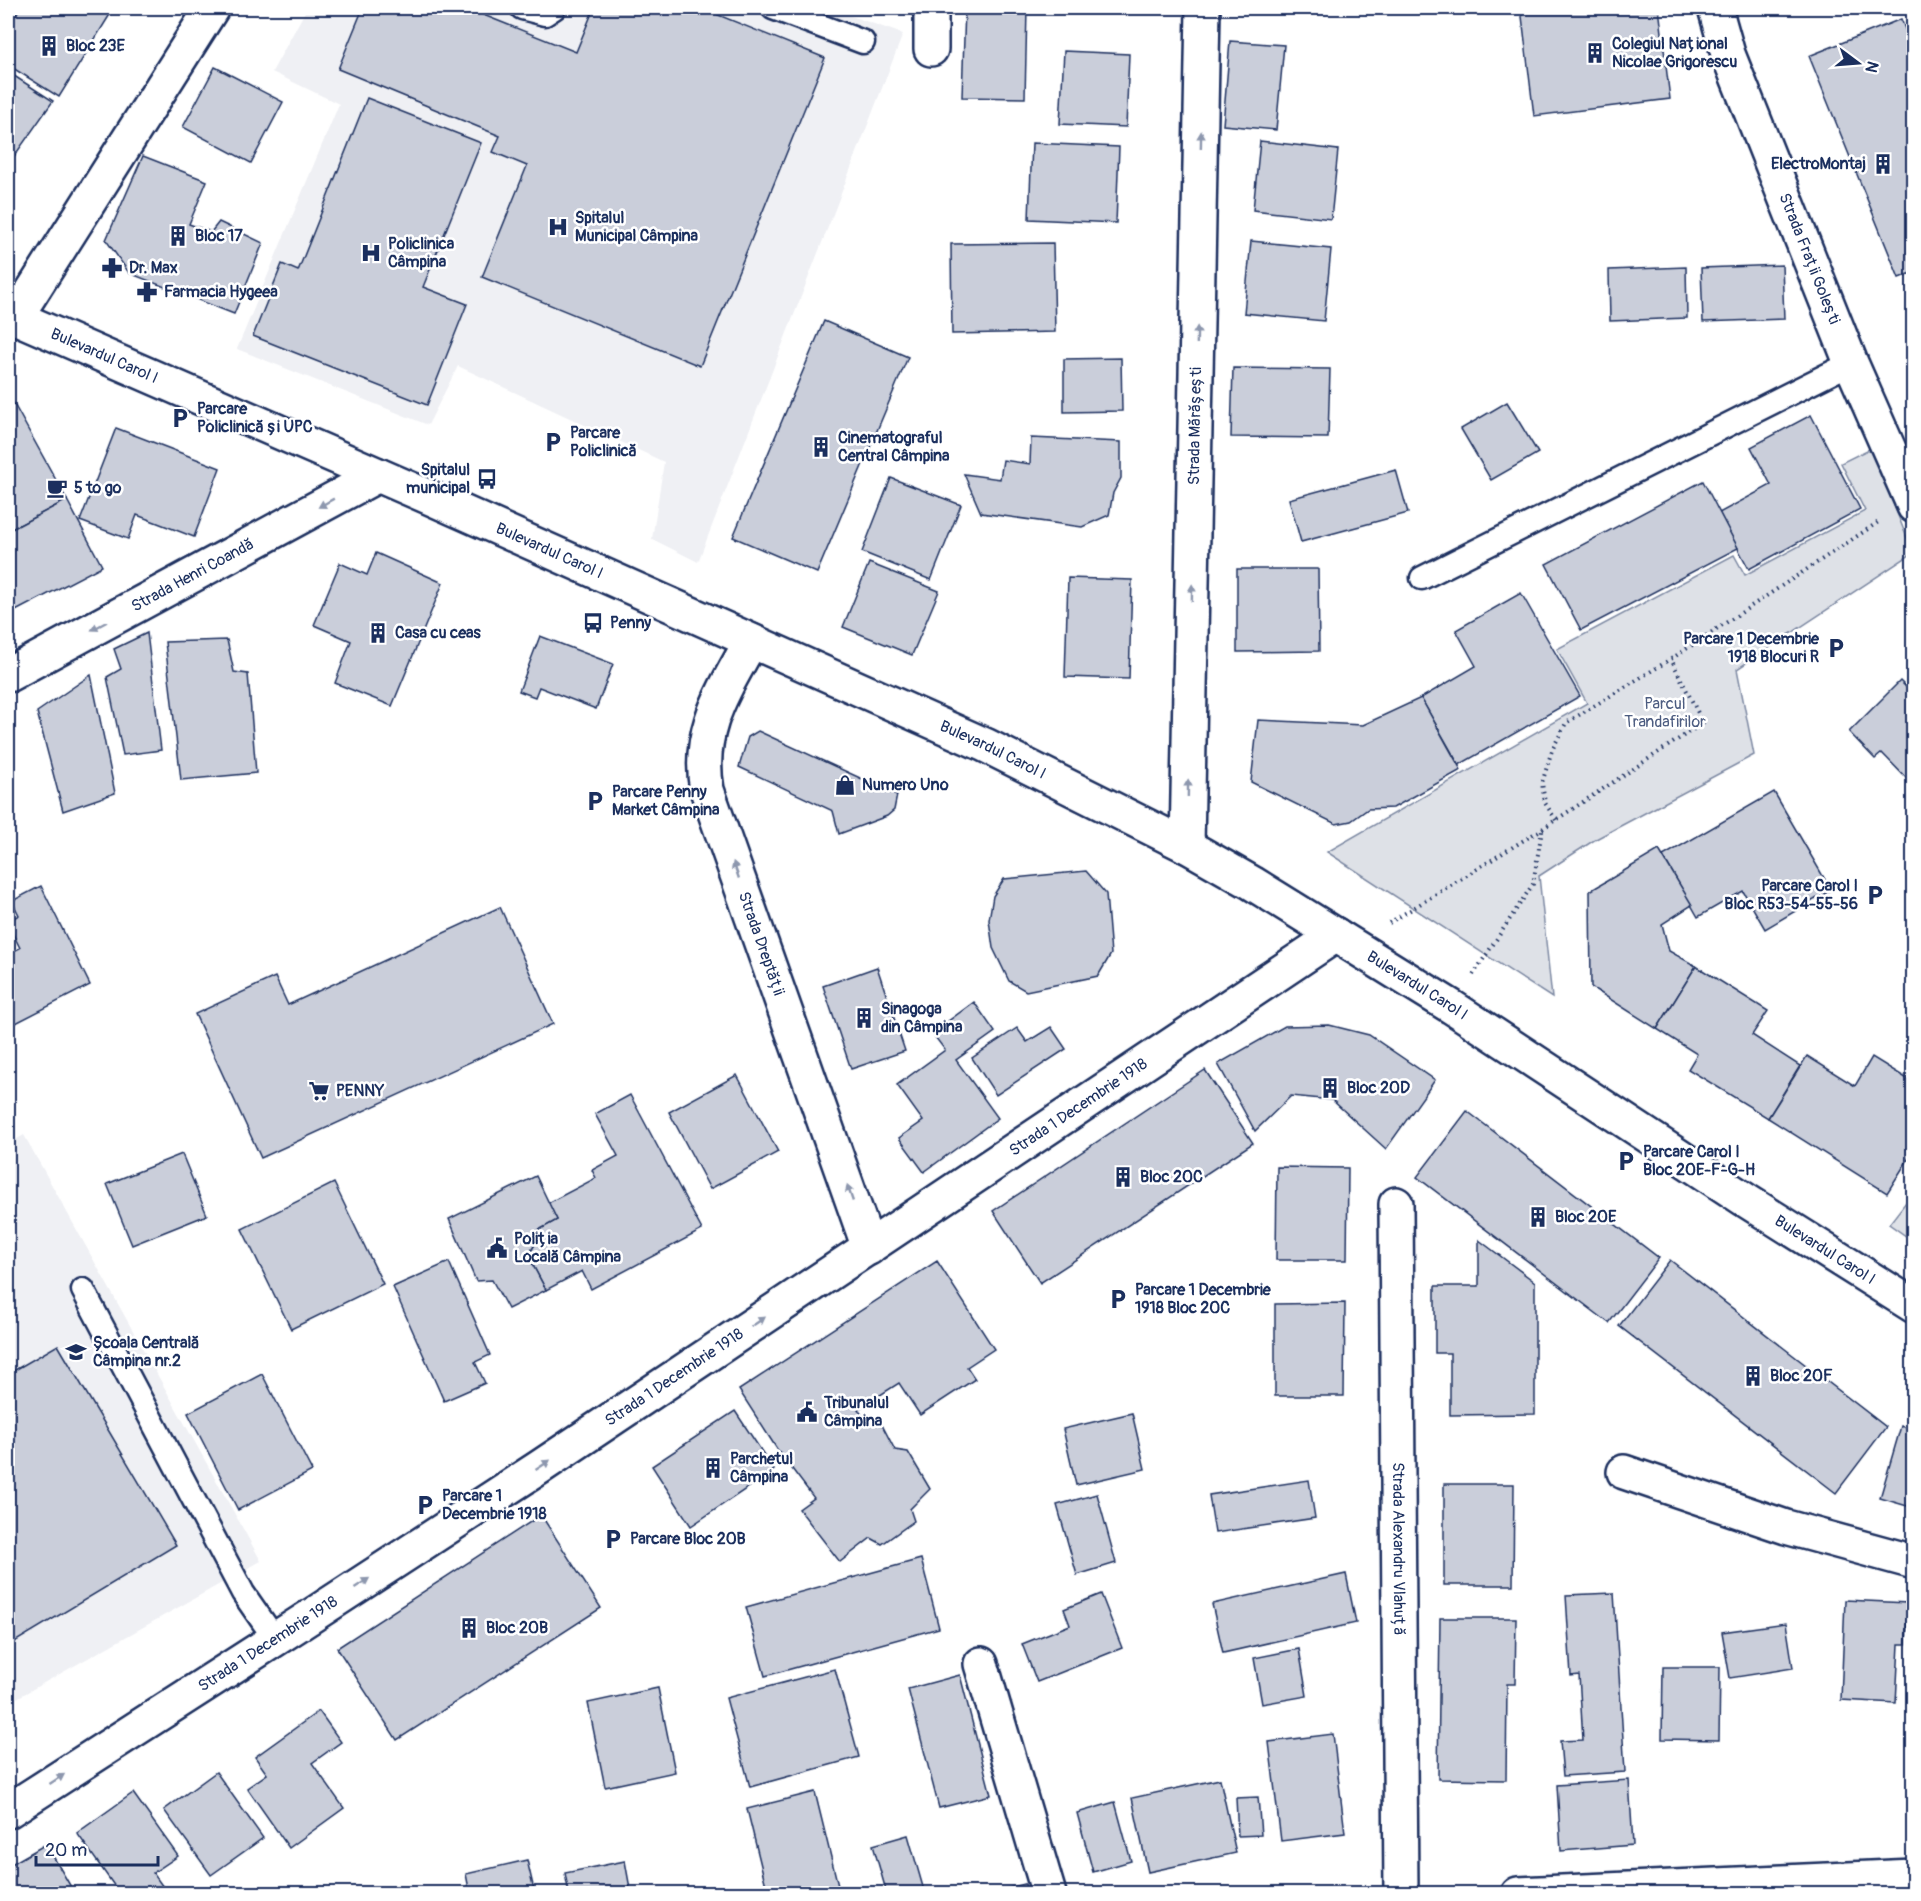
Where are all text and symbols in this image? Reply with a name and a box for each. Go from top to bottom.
north arrow [1828,33,1888,93]
building icon: Bloc 23E [37,34,61,58]
place label: Colegiul Național Nicolae Grigorescu [1612,34,1737,72]
place label: Bloc 23E [66,36,125,56]
building icon: Colegiul Național Nicolae Grigorescu [1583,41,1607,65]
text: N [1860,59,1883,75]
one-way arrow [1196,130,1205,149]
building icon: ElectroMontaj [1871,152,1895,176]
place label: ElectroMontaj [1771,154,1866,174]
street label: Strada Frații Golești [1774,190,1845,327]
place label: Spitalul Municipal Câmpina [575,208,699,246]
hospital icon: Spitalul Municipal Câmpina [546,215,570,239]
building icon: Bloc 17 [166,224,190,248]
place label: Bloc 17 [195,226,243,246]
place label: Policlinica Câmpina [388,234,455,272]
hospital icon: Policlinica Câmpina [359,241,383,265]
pharmacy icon: Dr. Max [100,256,124,280]
place label: Dr. Max [129,258,178,278]
pharmacy icon: Farmacia Hygeea [135,280,159,304]
place label: Farmacia Hygeea [164,282,278,302]
street label: Bulevardul Carol I [47,324,161,388]
one-way arrow [1192,325,1202,344]
street label: Strada Mărășești [1184,367,1206,485]
place label: Parcare Policlinică și UPC [197,399,313,437]
parking icon: Parcare Policlinică și UPC [168,406,192,430]
place label: Parcare Policlinică [570,423,637,461]
place label: Cinematograful Central Câmpina [838,428,950,466]
parking icon: Parcare Policlinică [541,430,565,454]
building icon: Cinematograful Central Câmpina [809,435,833,459]
place label: Spitalul municipal [406,460,470,498]
bus stop icon: Spitalul municipal [475,467,499,491]
cafe icon: 5 to go [45,476,69,500]
place label: 5 to go [74,478,122,498]
one-way arrow [318,498,335,508]
street label: Bulevardul Carol I [493,518,606,583]
street label: Strada Henri Coandă [128,534,258,616]
one-way arrow [1187,583,1197,602]
bus stop icon: Penny [581,611,605,635]
place label: Penny [610,613,651,633]
one-way arrow [90,621,107,631]
building icon: Casa cu ceas [366,621,390,645]
place label: Casa cu ceas [395,623,481,643]
place label: Parcare 1 Decembrie 1918 Blocuri R [1683,629,1820,667]
parking icon: Parcare 1 Decembrie 1918 Blocuri R [1824,636,1848,660]
park label: Parcul Trandafirilor [1624,694,1706,732]
street label: Bulevardul Carol I [937,716,1049,784]
shop icon: Numero Uno [833,773,857,797]
place label: Numero Uno [862,775,949,795]
one-way arrow [1183,778,1193,797]
place label: Parcare Penny Market Câmpina [612,782,720,820]
parking icon: Parcare Penny Market Câmpina [583,789,607,813]
one-way arrow [730,861,740,879]
place label: Parcare Carol I Bloc R53-54-55-56 [1724,876,1858,914]
parking icon: Parcare Carol I Bloc R53-54-55-56 [1863,883,1887,907]
street label: Strada Dreptății [734,889,789,998]
street label: Bulevardul Carol I [1363,947,1472,1025]
place label: Sinagoga din Câmpina [881,999,963,1037]
building icon: Sinagoga din Câmpina [852,1006,876,1030]
street label: Strada 1 Decembrie 1918 [1005,1054,1151,1161]
building icon: Bloc 20D [1318,1076,1342,1100]
place label: Bloc 20D [1347,1078,1410,1098]
supermarket icon: PENNY [307,1079,331,1103]
place label: PENNY [336,1081,385,1101]
place label: Parcare Carol I Bloc 20E-F-G-H [1643,1142,1755,1180]
parking icon: Parcare Carol I Bloc 20E-F-G-H [1614,1149,1638,1173]
building icon: Bloc 20C [1111,1165,1135,1189]
place label: Bloc 20C [1140,1167,1203,1187]
one-way arrow [844,1184,854,1202]
building icon: Bloc 20E [1526,1205,1550,1229]
place label: Bloc 20E [1555,1207,1617,1227]
street label: Bulevardul Carol I [1771,1211,1879,1289]
place label: Poliția Locală Câmpina [514,1229,622,1267]
public building icon: Poliția Locală Câmpina [485,1236,509,1260]
place label: Parcare 1 Decembrie 1918 Bloc 20C [1135,1280,1272,1318]
parking icon: Parcare 1 Decembrie 1918 Bloc 20C [1106,1287,1130,1311]
one-way arrow [750,1317,766,1328]
street label: Strada 1 Decembrie 1918 [601,1324,747,1431]
place label: Școala Centrală Câmpina nr.2 [93,1333,199,1371]
school or university icon: Școala Centrală Câmpina nr.2 [64,1340,88,1364]
building icon: Bloc 20F [1741,1364,1765,1388]
place label: Bloc 20F [1770,1366,1833,1386]
place label: Tribunalul Câmpina [823,1393,889,1431]
public building icon: Tribunalul Câmpina [795,1400,819,1424]
place label: Parchetul Câmpina [730,1449,793,1487]
building icon: Parchetul Câmpina [701,1456,725,1480]
one-way arrow [535,1460,551,1471]
street label: Strada Alexandru Vlahuță [1388,1462,1409,1636]
place label: Parcare 1 Decembrie 1918 [442,1486,547,1524]
parking icon: Parcare 1 Decembrie 1918 [413,1493,437,1517]
parking icon: Parcare Bloc 20B [601,1527,625,1551]
place label: Parcare Bloc 20B [630,1529,746,1549]
one-way arrow [354,1578,370,1589]
street label: Strada 1 Decembrie 1918 [194,1591,341,1696]
building icon: Bloc 20B [457,1616,481,1640]
place label: Bloc 20B [486,1618,548,1638]
one-way arrow [49,1774,65,1785]
scale bar [36,1829,158,1867]
text: 20 m [45,1839,87,1862]

